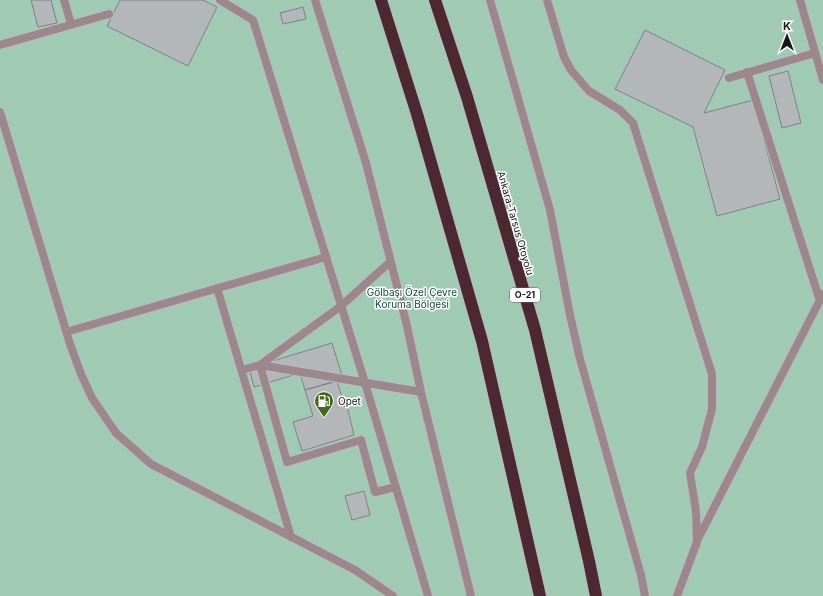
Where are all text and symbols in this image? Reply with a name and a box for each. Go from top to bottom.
north arrow [767,16,807,56]
text: K [783,19,791,33]
street label: Ankara-Tarsus Otoyolu [495,169,537,277]
park label: Gölbaşı Özel Çevre Koruma Bölgesi [367,286,457,310]
road number: O-21 [510,288,540,302]
fuel station icon: Opet [313,390,335,418]
place label: Opet [338,395,362,407]

